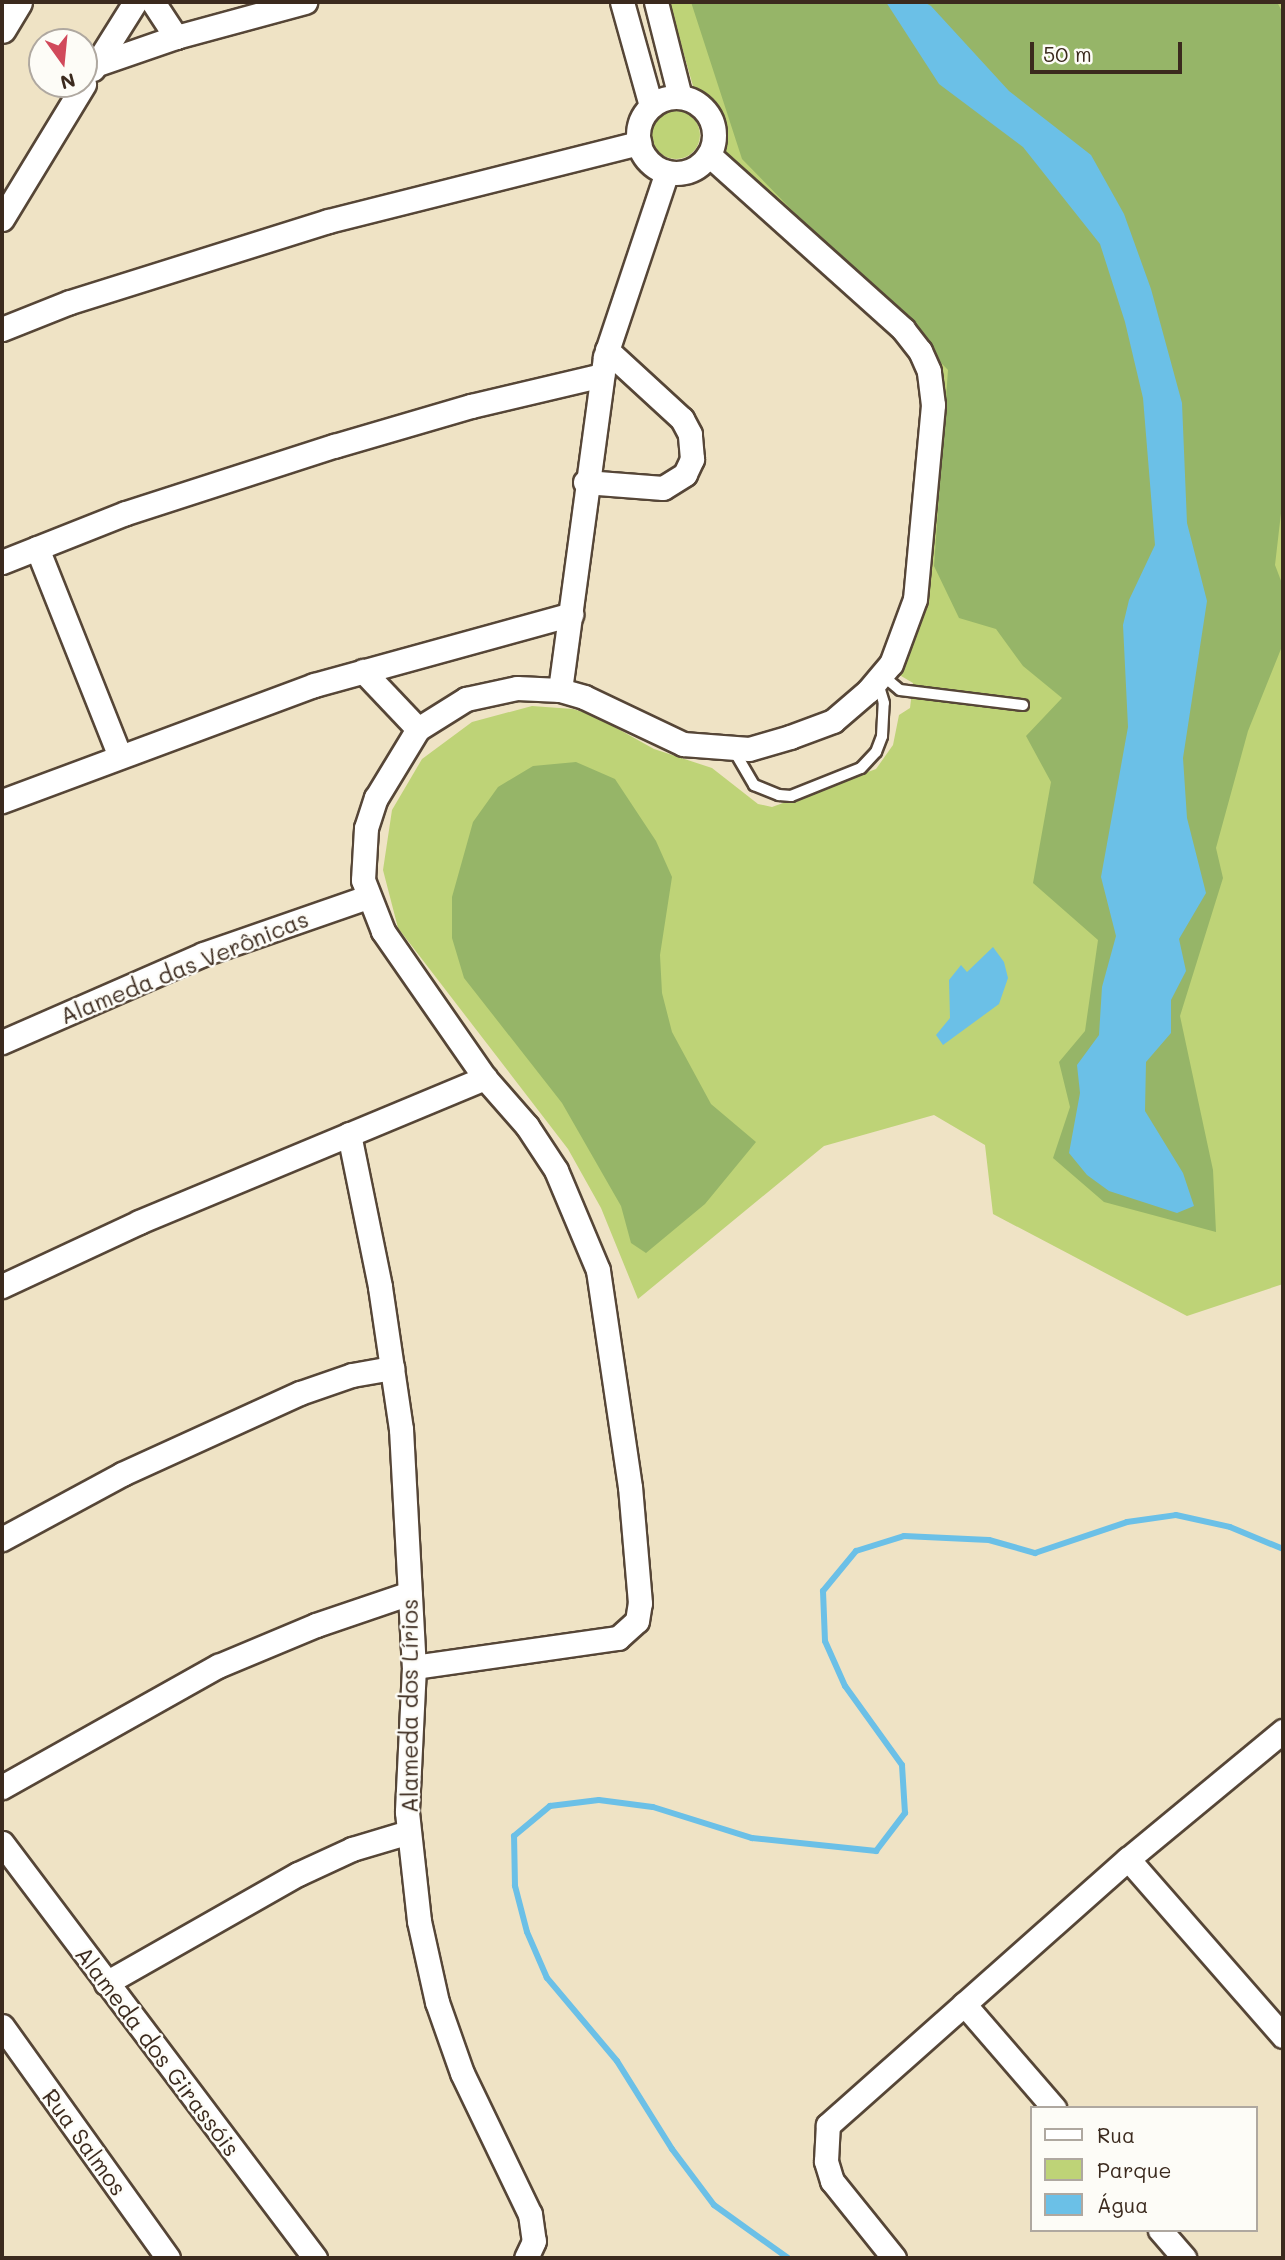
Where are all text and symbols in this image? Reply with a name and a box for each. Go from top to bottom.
north arrow [28,28,98,98]
scale bar [1033,28,1185,72]
text: 50 m [1043,40,1092,67]
text: N [58,68,78,96]
street label: Alameda das Verônicas [56,905,312,1029]
street label: Alameda dos Lírios [395,1599,423,1813]
street label: Alameda dos Girassóis [70,1941,246,2161]
street label: Rua Salmos [37,2083,133,2201]
legend [1030,2106,1257,2232]
text: Rua [1097,2121,1135,2148]
text: Parque [1097,2156,1171,2183]
text: Água [1097,2191,1148,2218]

